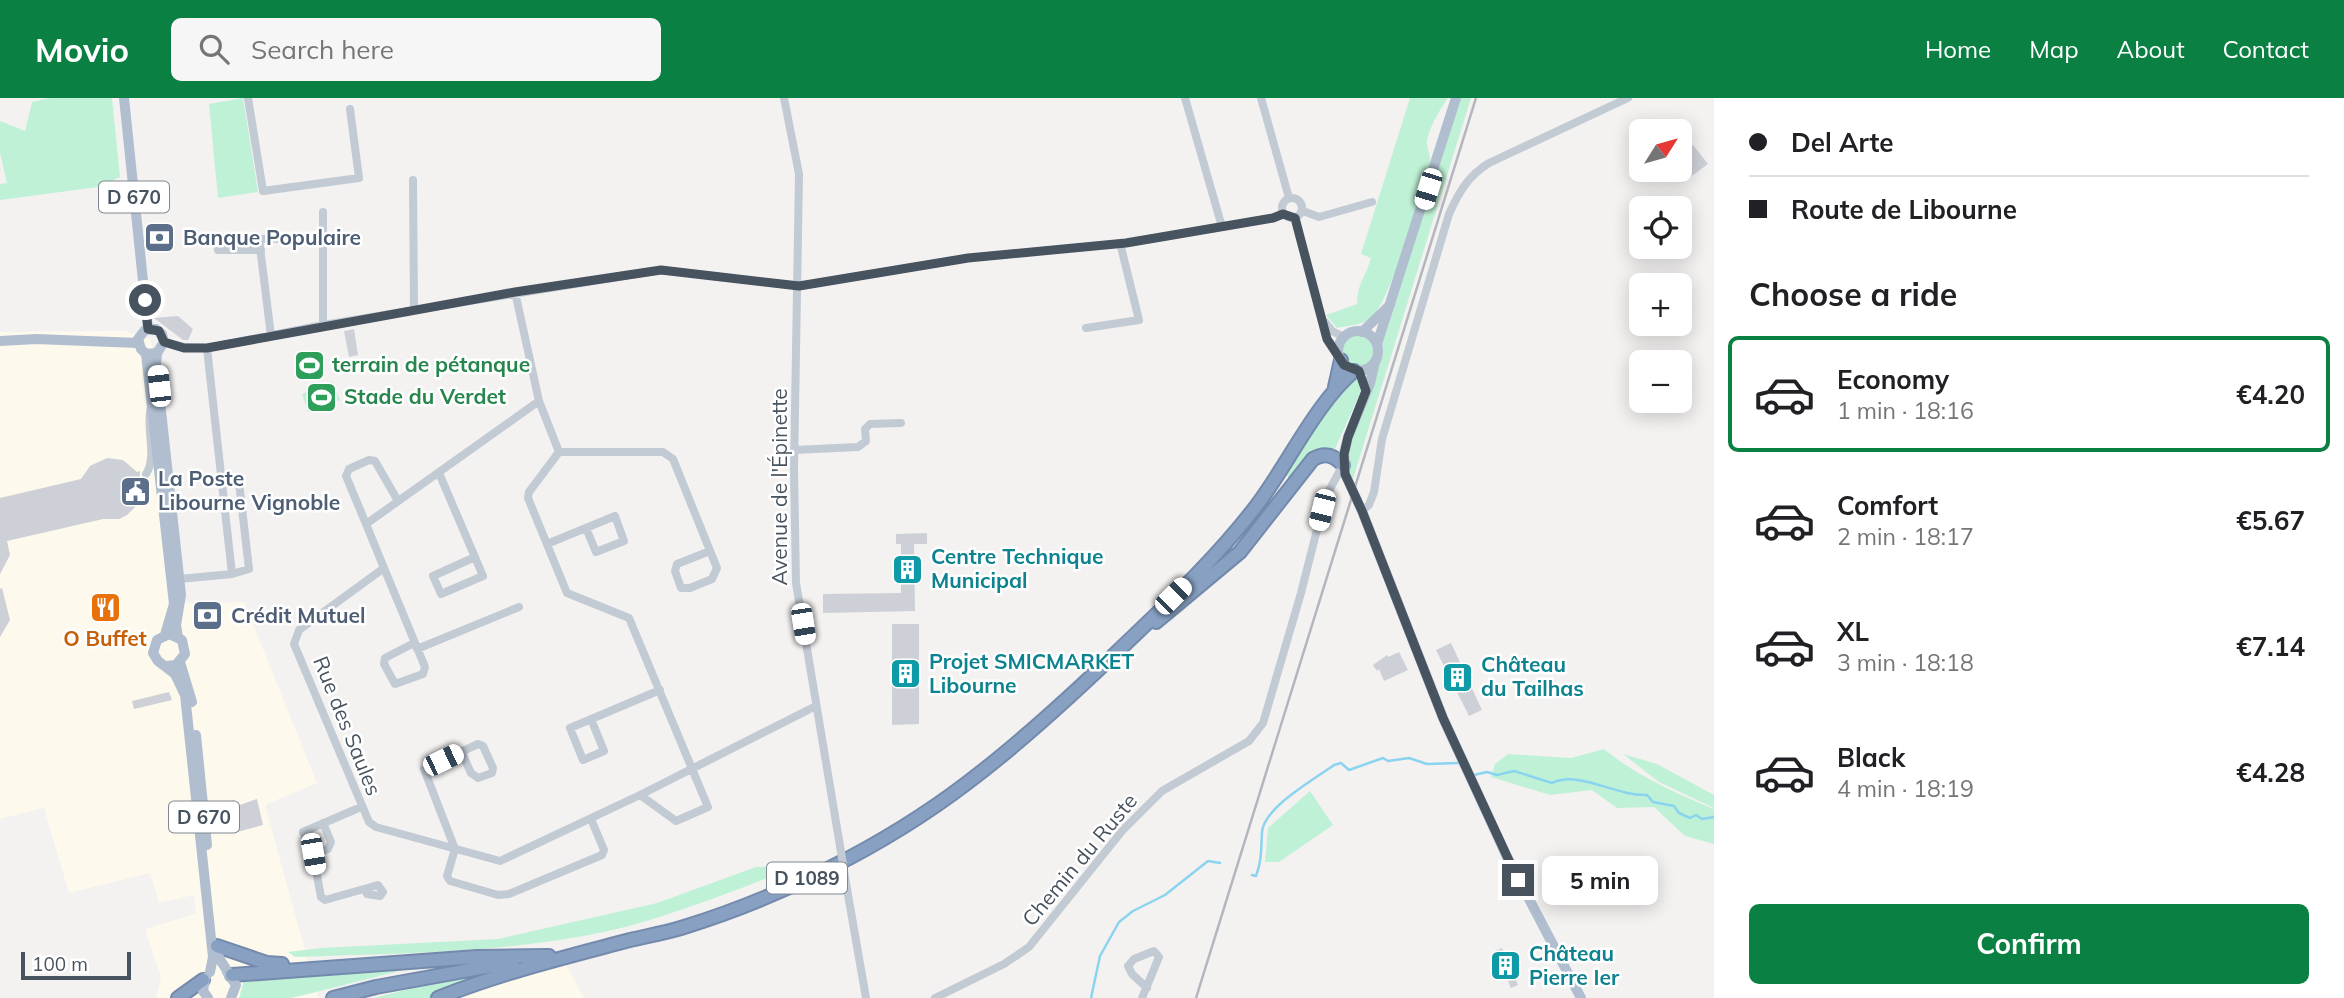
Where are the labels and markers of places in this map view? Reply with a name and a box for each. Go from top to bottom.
bank icon: Banque Populaire [143,221,177,255]
place label: Banque Populaire [183,224,361,250]
sports icon: terrain de pétanque [292,348,326,382]
place label: terrain de pétanque [332,351,530,377]
sports icon: Stade du Verdet [304,380,338,414]
place label: Stade du Verdet [344,383,506,409]
place label: La Poste Libourne Vignoble [158,465,340,515]
public building icon: La Poste Libourne Vignoble [118,474,152,508]
place label: Centre Technique Municipal [931,543,1103,593]
building icon: Centre Technique Municipal [891,552,925,586]
restaurant icon: O Buffet [88,590,122,624]
bank icon: Crédit Mutuel [191,599,225,633]
place label: Crédit Mutuel [231,602,365,628]
place label: O Buffet [63,625,147,651]
place label: Projet SMICMARKET Libourne [929,648,1134,698]
place label: Château du Tailhas [1481,651,1584,701]
building icon: Projet SMICMARKET Libourne [889,657,923,691]
building icon: Château du Tailhas [1441,660,1475,694]
place label: Château Pierre Ier [1529,940,1620,990]
building icon: Château Pierre Ier [1489,949,1523,983]

